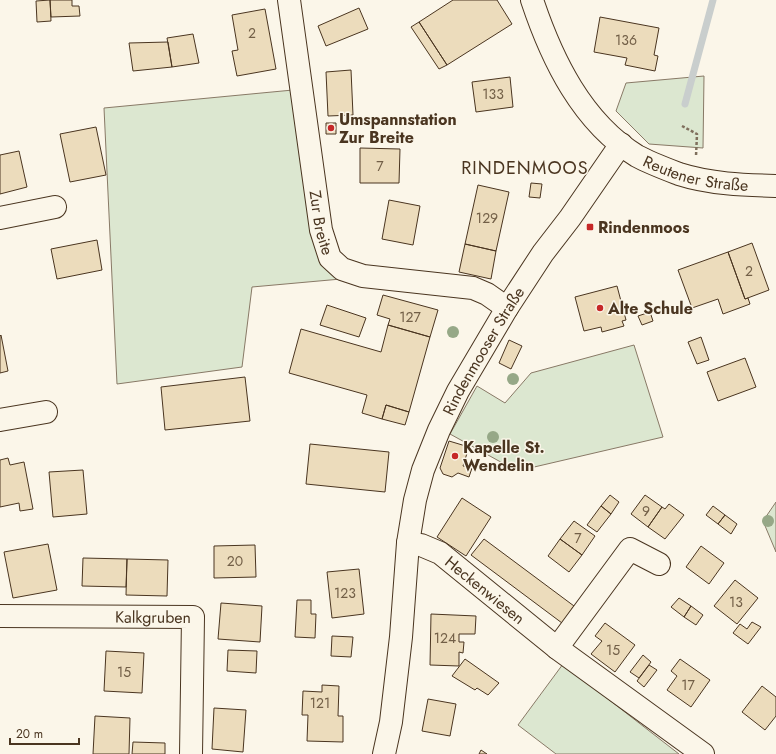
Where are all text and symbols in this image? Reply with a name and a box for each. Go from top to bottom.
house number: 2 [248,23,256,43]
house number: 136 [615,30,637,50]
house number: 133 [482,84,504,104]
place label: Umspannstation Zur Breite [339,108,457,149]
marker: Umspannstation Zur Breite [326,123,336,133]
street label: Reutener Straße [639,149,749,196]
district label: RINDENMOOS [461,155,589,181]
house number: 7 [376,156,384,176]
street label: Zur Breite [304,189,340,258]
house number: 129 [476,208,498,228]
place label: Rindenmoos [598,216,690,239]
marker: Rindenmoos [585,222,595,232]
house number: 2 [745,261,753,281]
street label: Rindenmooser Straße [437,282,530,419]
place label: Alte Schule [607,297,693,320]
marker: Alte Schule [595,303,605,313]
house number: 127 [399,307,421,327]
place label: Kapelle St. Wendelin [463,436,545,477]
marker: Kapelle St. Wendelin [450,451,460,461]
house number: 9 [642,501,650,521]
house number: 7 [574,528,582,548]
street label: Heckenwiesen [440,550,530,629]
house number: 20 [227,551,243,571]
house number: 123 [334,583,356,603]
house number: 13 [729,592,743,612]
street label: Kalkgruben [115,605,191,628]
house number: 124 [434,628,456,648]
house number: 15 [606,640,620,660]
house number: 15 [117,662,131,682]
house number: 17 [681,675,695,695]
house number: 121 [310,693,330,713]
scale bar [10,720,79,746]
text: 20 m [16,725,43,743]

